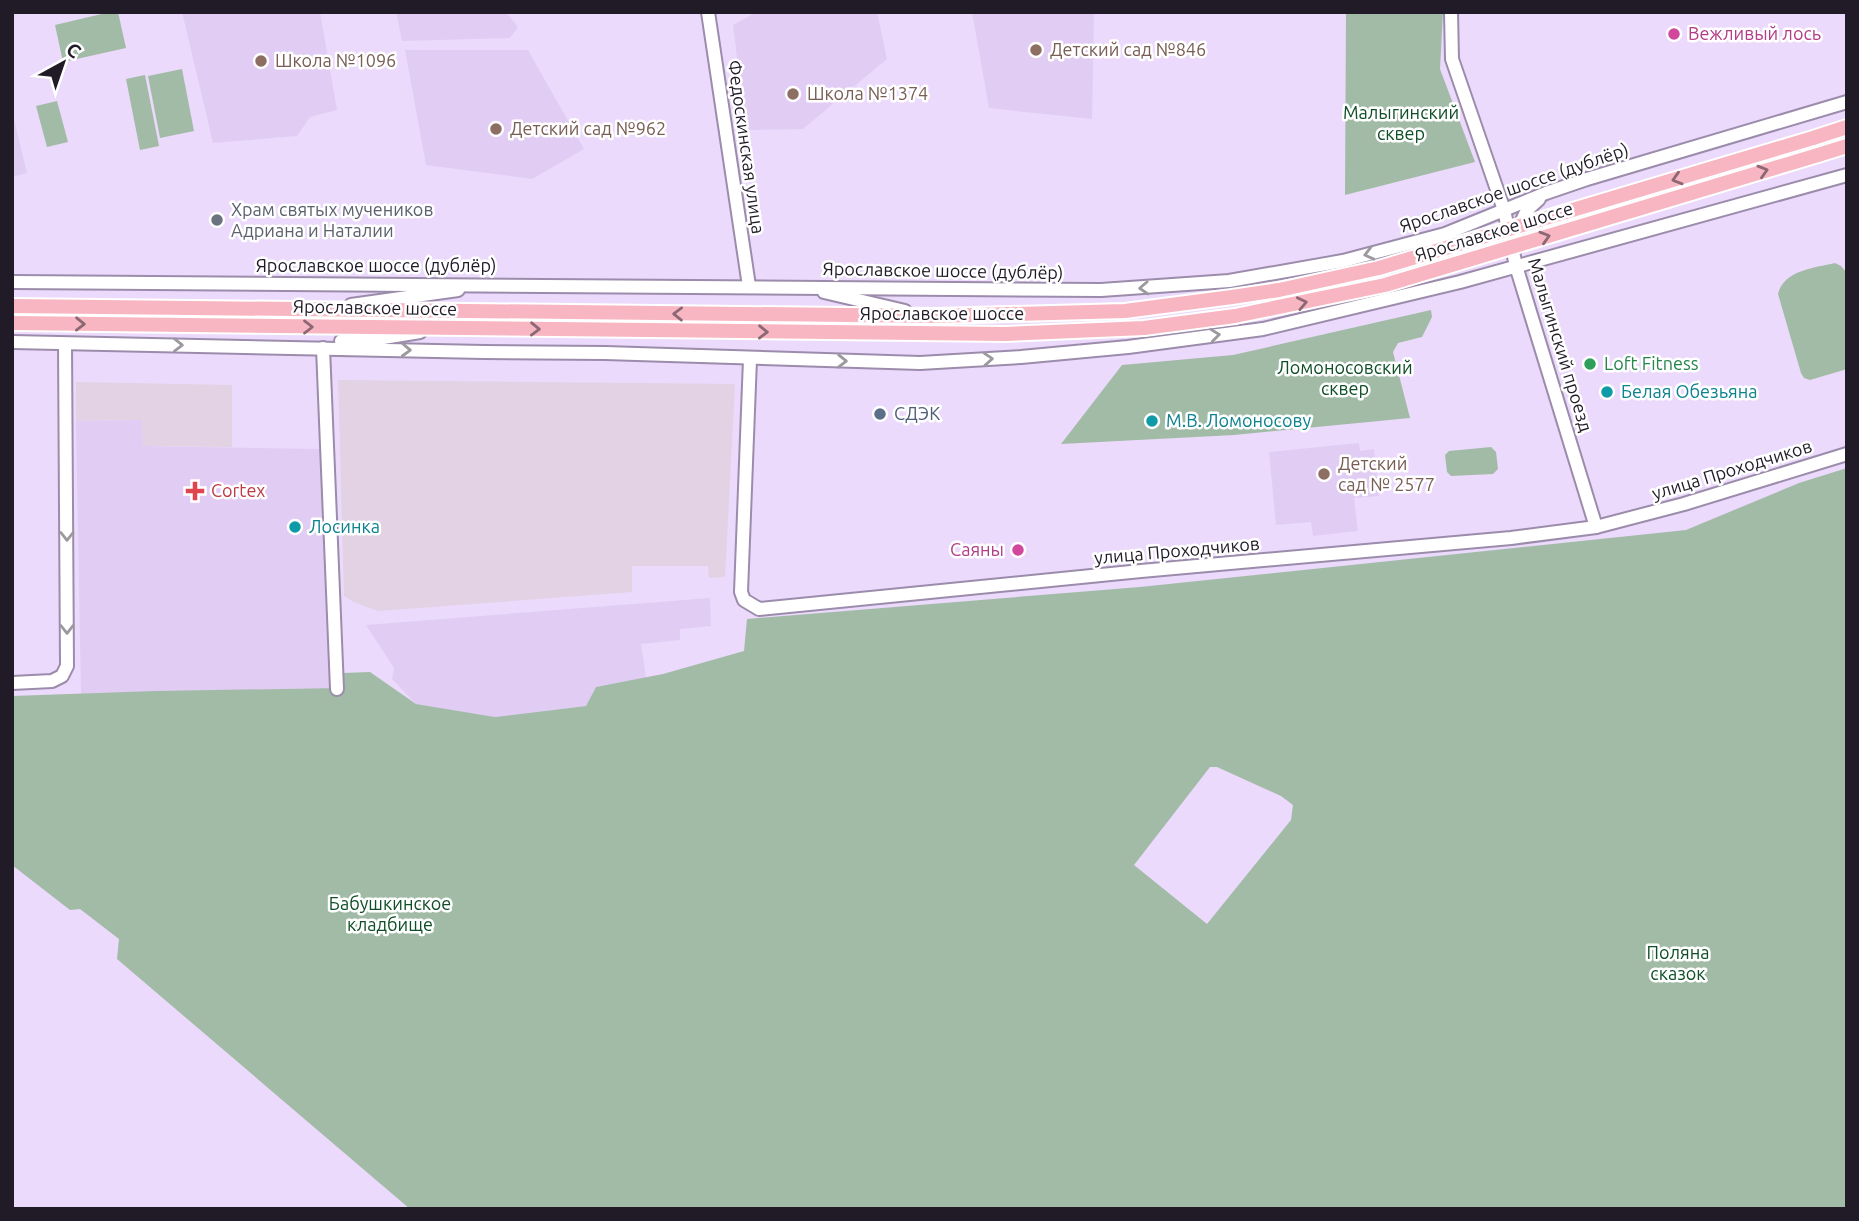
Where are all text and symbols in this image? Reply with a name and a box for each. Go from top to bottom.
place label: Вежливый лось [1688,23,1821,43]
marker: Вежливый лось [1666,26,1682,42]
north arrow [28,28,98,98]
text: С [62,38,86,62]
place label: Детский сад №846 [1050,39,1206,59]
marker: Детский сад №846 [1028,42,1044,58]
place label: Школа №1096 [275,50,396,70]
marker: Школа №1096 [253,53,269,69]
street label: Федоскинская улица [725,59,769,235]
place label: Школа №1374 [807,83,928,103]
marker: Школа №1374 [785,86,801,102]
park label: Малыгинский сквер [1343,102,1459,143]
place label: Детский сад №962 [510,118,666,138]
marker: Детский сад №962 [488,121,504,137]
street label: Ярославское шоссе (дублёр) [1397,139,1631,237]
one-way arrow [1757,165,1769,180]
one-way arrow [1671,170,1683,185]
street label: Ярославское шоссе [1412,198,1576,266]
place label: Храм святых мучеников Адриана и Наталии [231,199,433,240]
marker: Храм святых мучеников Адриана и Наталии [209,212,225,228]
one-way arrow [1539,230,1551,245]
one-way arrow [1363,246,1375,260]
street label: Ярославское шоссе (дублёр) [256,255,496,276]
street label: Малыгинский проезд [1525,255,1597,435]
street label: Ярославское шоссе (дублёр) [822,258,1064,283]
one-way arrow [1139,280,1150,295]
street label: Ярославское шоссе [293,296,457,318]
one-way arrow [1296,297,1308,312]
street label: Ярославское шоссе [860,303,1024,323]
one-way arrow [673,306,684,321]
one-way arrow [76,316,86,332]
one-way arrow [303,319,314,335]
one-way arrow [530,322,541,337]
one-way arrow [758,324,769,340]
one-way arrow [1209,328,1221,343]
one-way arrow [173,338,184,353]
one-way arrow [401,342,412,358]
one-way arrow [983,351,994,366]
place label: Loft Fitness [1604,353,1699,373]
one-way arrow [837,354,848,369]
marker: Loft Fitness [1582,356,1598,372]
park label: Ломоносовский сквер [1277,357,1413,398]
place label: Белая Обезьяна [1621,381,1757,401]
marker: Белая Обезьяна [1599,384,1615,400]
place label: СДЭК [894,403,940,423]
marker: СДЭК [872,406,888,422]
place label: М.В. Ломоносову [1166,410,1311,430]
marker: М.В. Ломоносову [1144,413,1160,429]
street label: улица Проходчиков [1649,435,1814,503]
place label: Детский сад № 2577 [1338,453,1435,494]
marker: Детский сад № 2577 [1316,466,1332,482]
place label: Cortex [211,480,265,500]
marker: Cortex [185,481,205,501]
place label: Лосинка [309,516,380,536]
marker: Лосинка [287,519,303,535]
one-way arrow [59,532,75,542]
street label: улица Проходчиков [1093,533,1261,567]
place label: Саяны [950,539,1004,559]
marker: Саяны [1010,542,1026,558]
one-way arrow [59,624,75,634]
park label: Бабушкинское кладбище [329,893,451,934]
park label: Поляна сказок [1647,942,1709,983]

